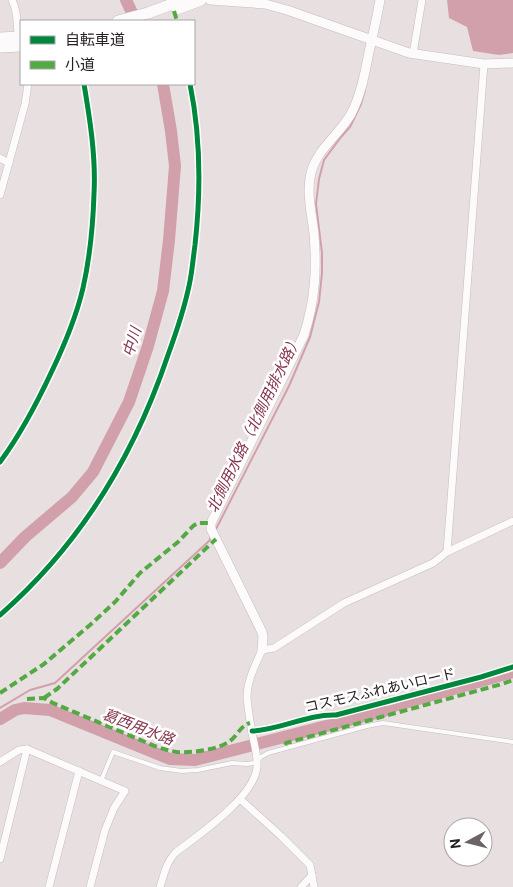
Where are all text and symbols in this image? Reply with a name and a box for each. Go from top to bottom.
legend [20,20,195,85]
text: 自転車道 [65,31,125,49]
text: 小道 [65,56,95,74]
water label: 中川 [119,323,146,359]
water label: 北側用水路（北側用排水路） [203,332,305,516]
street label: コスモスふれあいロード [303,665,457,715]
water label: 葛西用水路 [100,705,178,750]
north arrow [443,817,493,867]
text: N [447,838,464,849]

